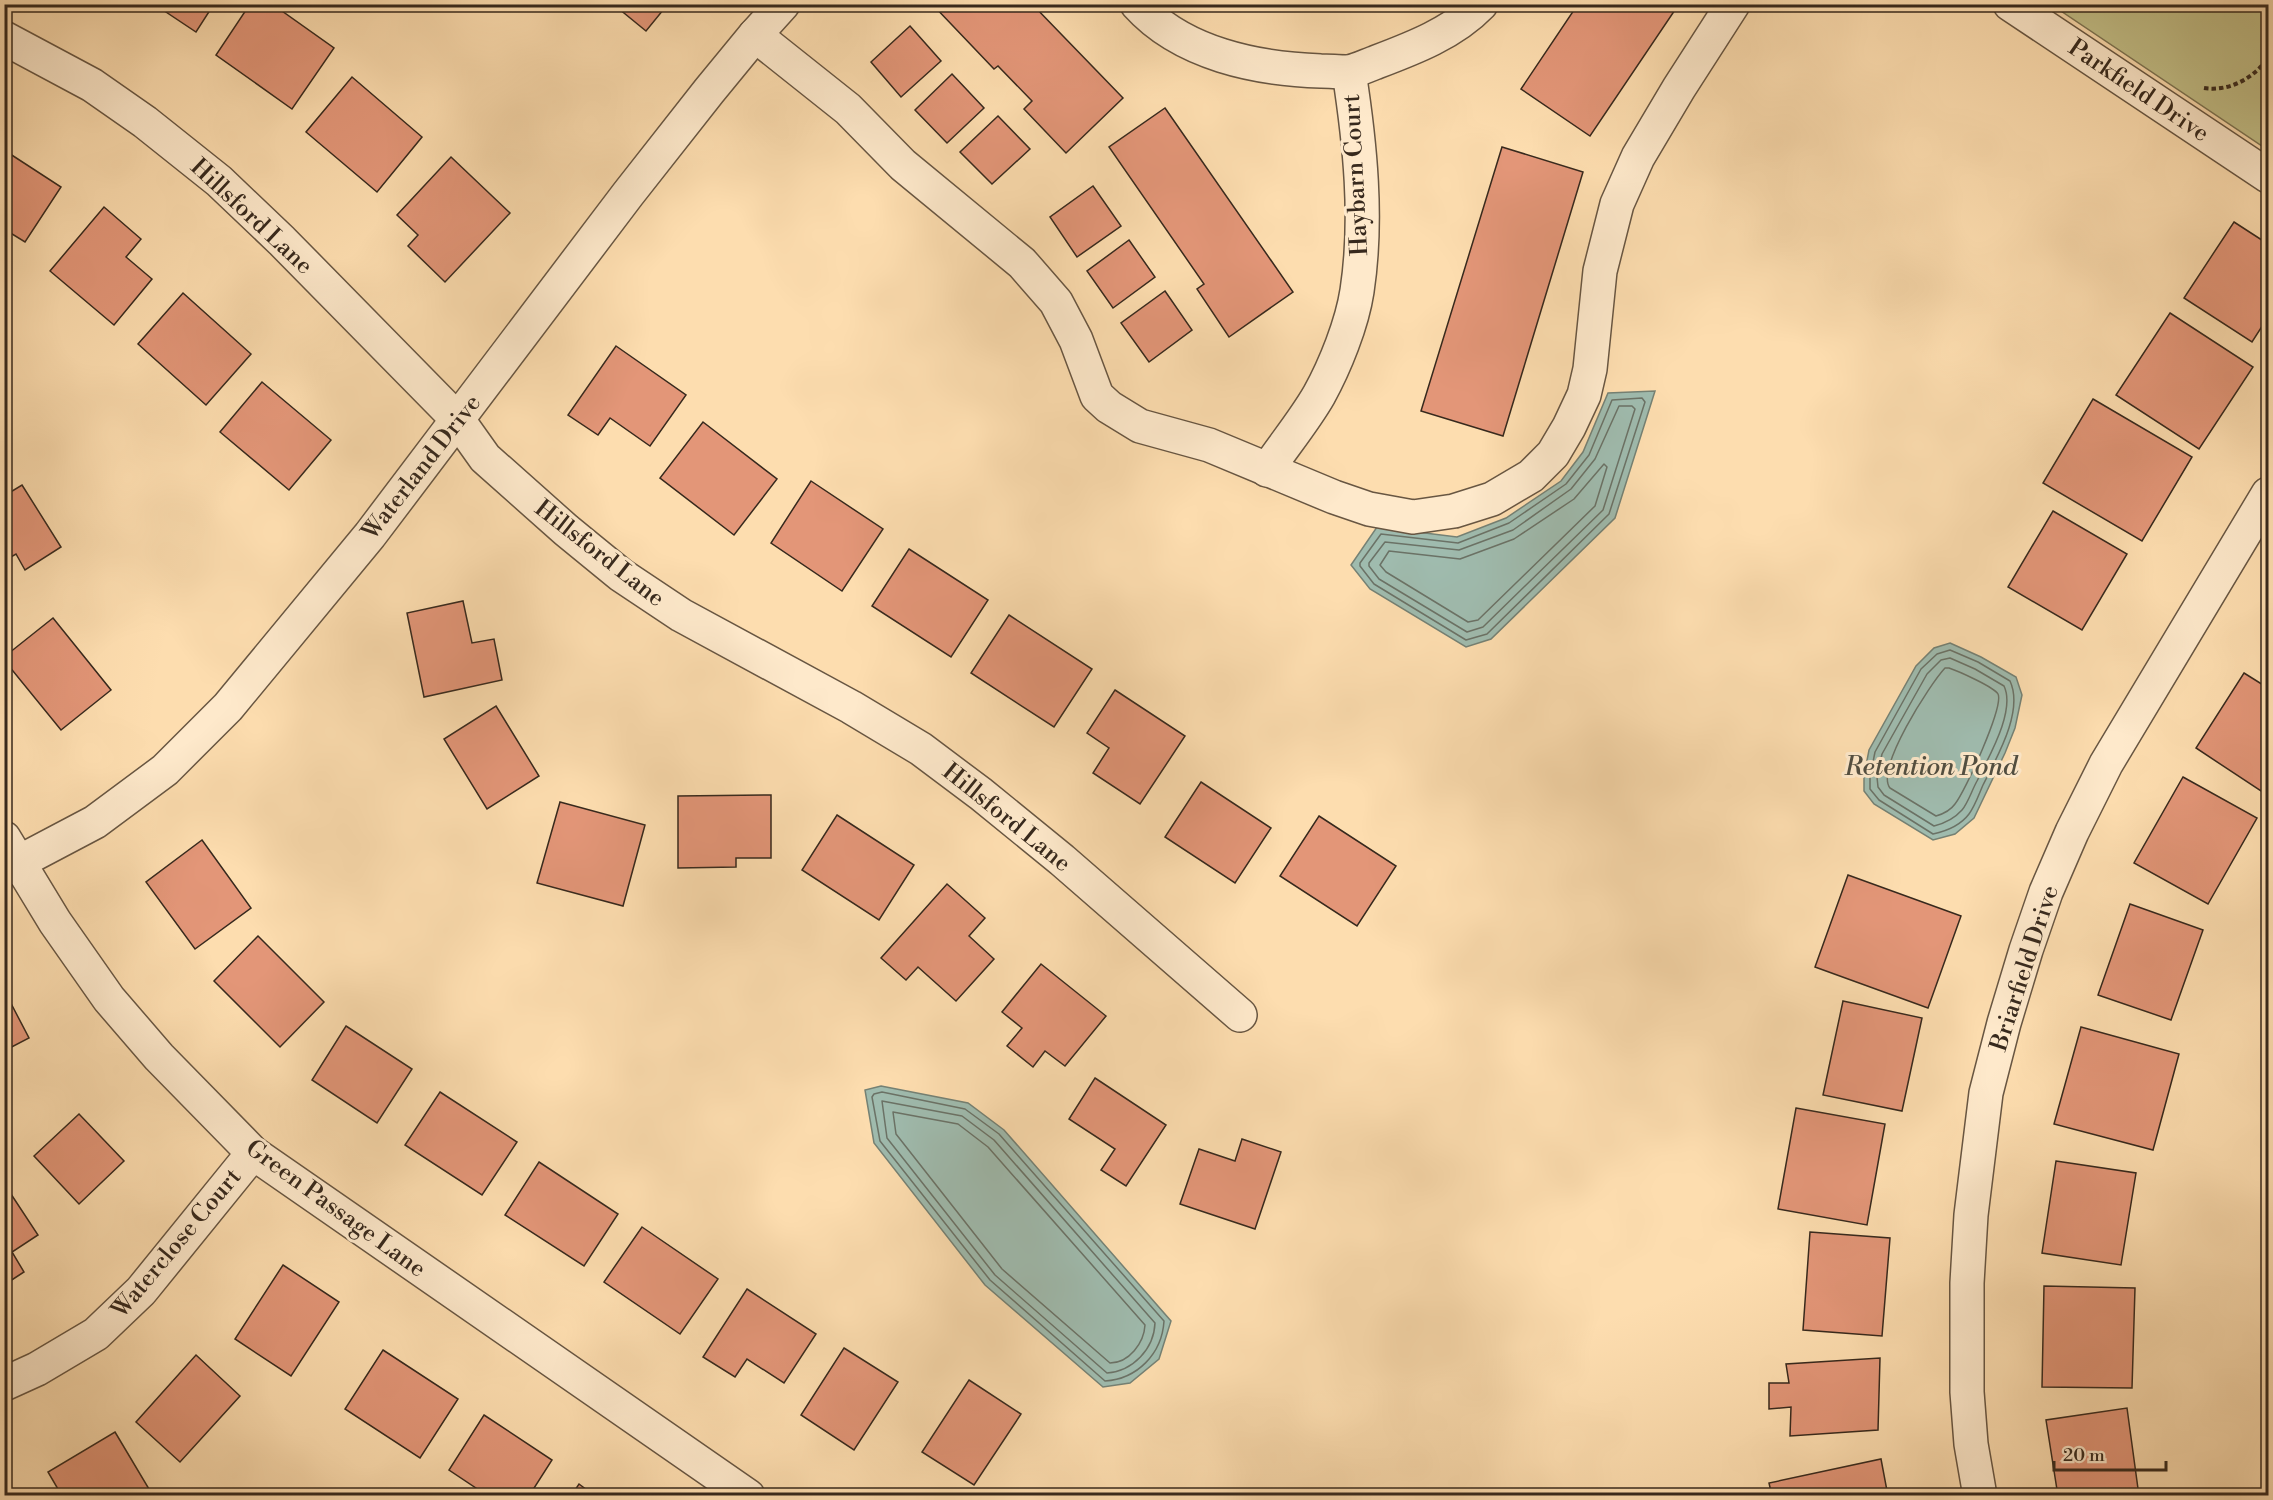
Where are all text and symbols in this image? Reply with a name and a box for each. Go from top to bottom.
street label: Parkfield Drive [2062,33,2215,149]
street label: Haybarn Court [1337,93,1375,257]
street label: Hillsford Lane [184,152,319,281]
street label: Waterland Drive [355,389,488,547]
street label: Hillsford Lane [528,494,670,614]
water label: Retention Pond [1843,751,2019,783]
street label: Hillsford Lane [936,757,1077,879]
street label: Briarfield Drive [1984,882,2066,1056]
street label: Green Passage Lane [239,1133,431,1284]
street label: Waterclose Court [105,1162,248,1325]
scale bar [2054,1434,2166,1472]
text: 20 m [2063,1444,2105,1467]

